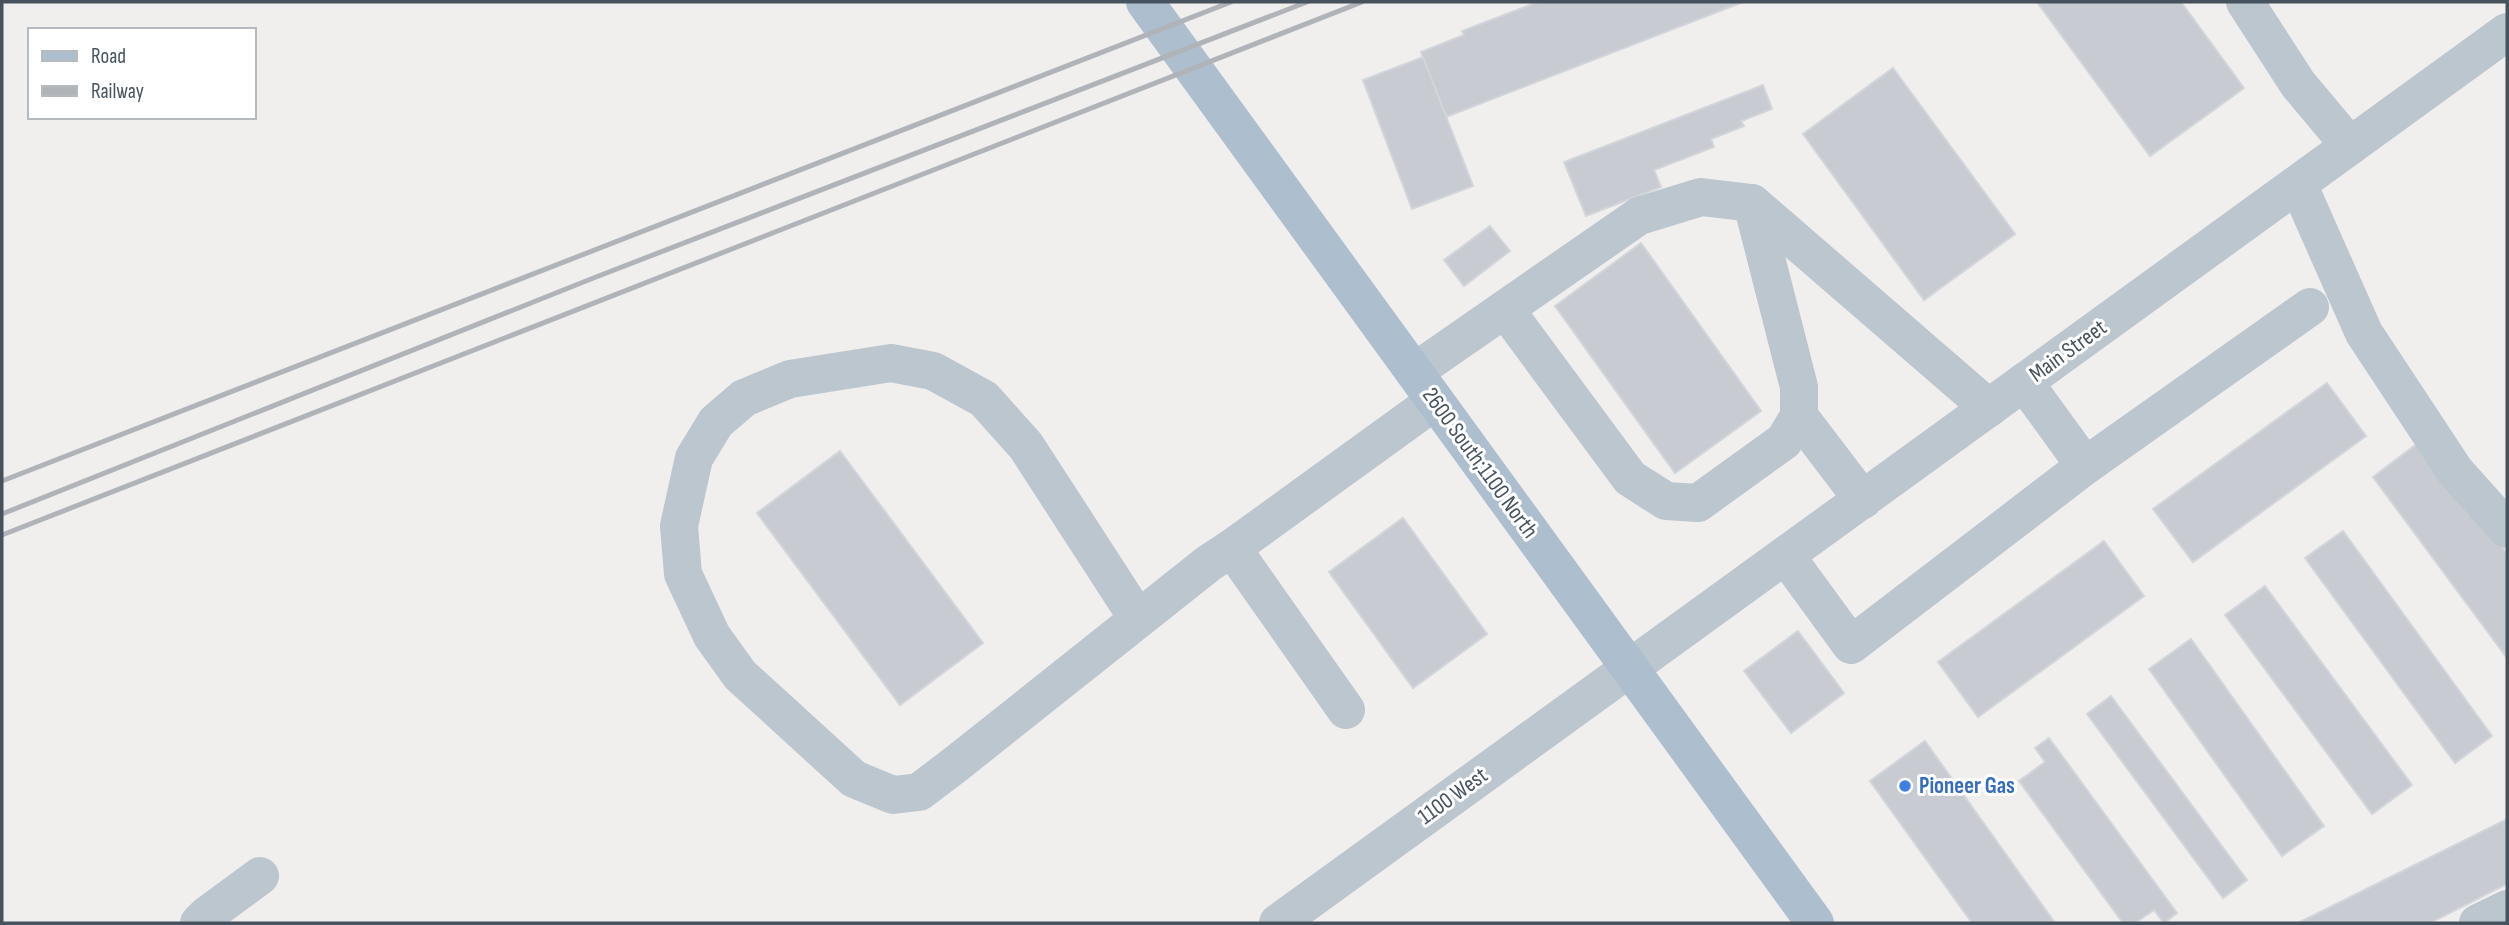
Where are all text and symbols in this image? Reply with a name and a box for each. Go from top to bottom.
legend [28,28,256,119]
text: Road [91,44,126,69]
text: Railway [91,79,144,104]
street label: Main Street [2024,314,2112,388]
street label: 2600 South;1100 North [1416,382,1544,544]
street label: 1100 West [1413,761,1493,831]
place label: Pioneer Gas [1919,772,2015,800]
marker: Pioneer Gas [1897,778,1913,794]

